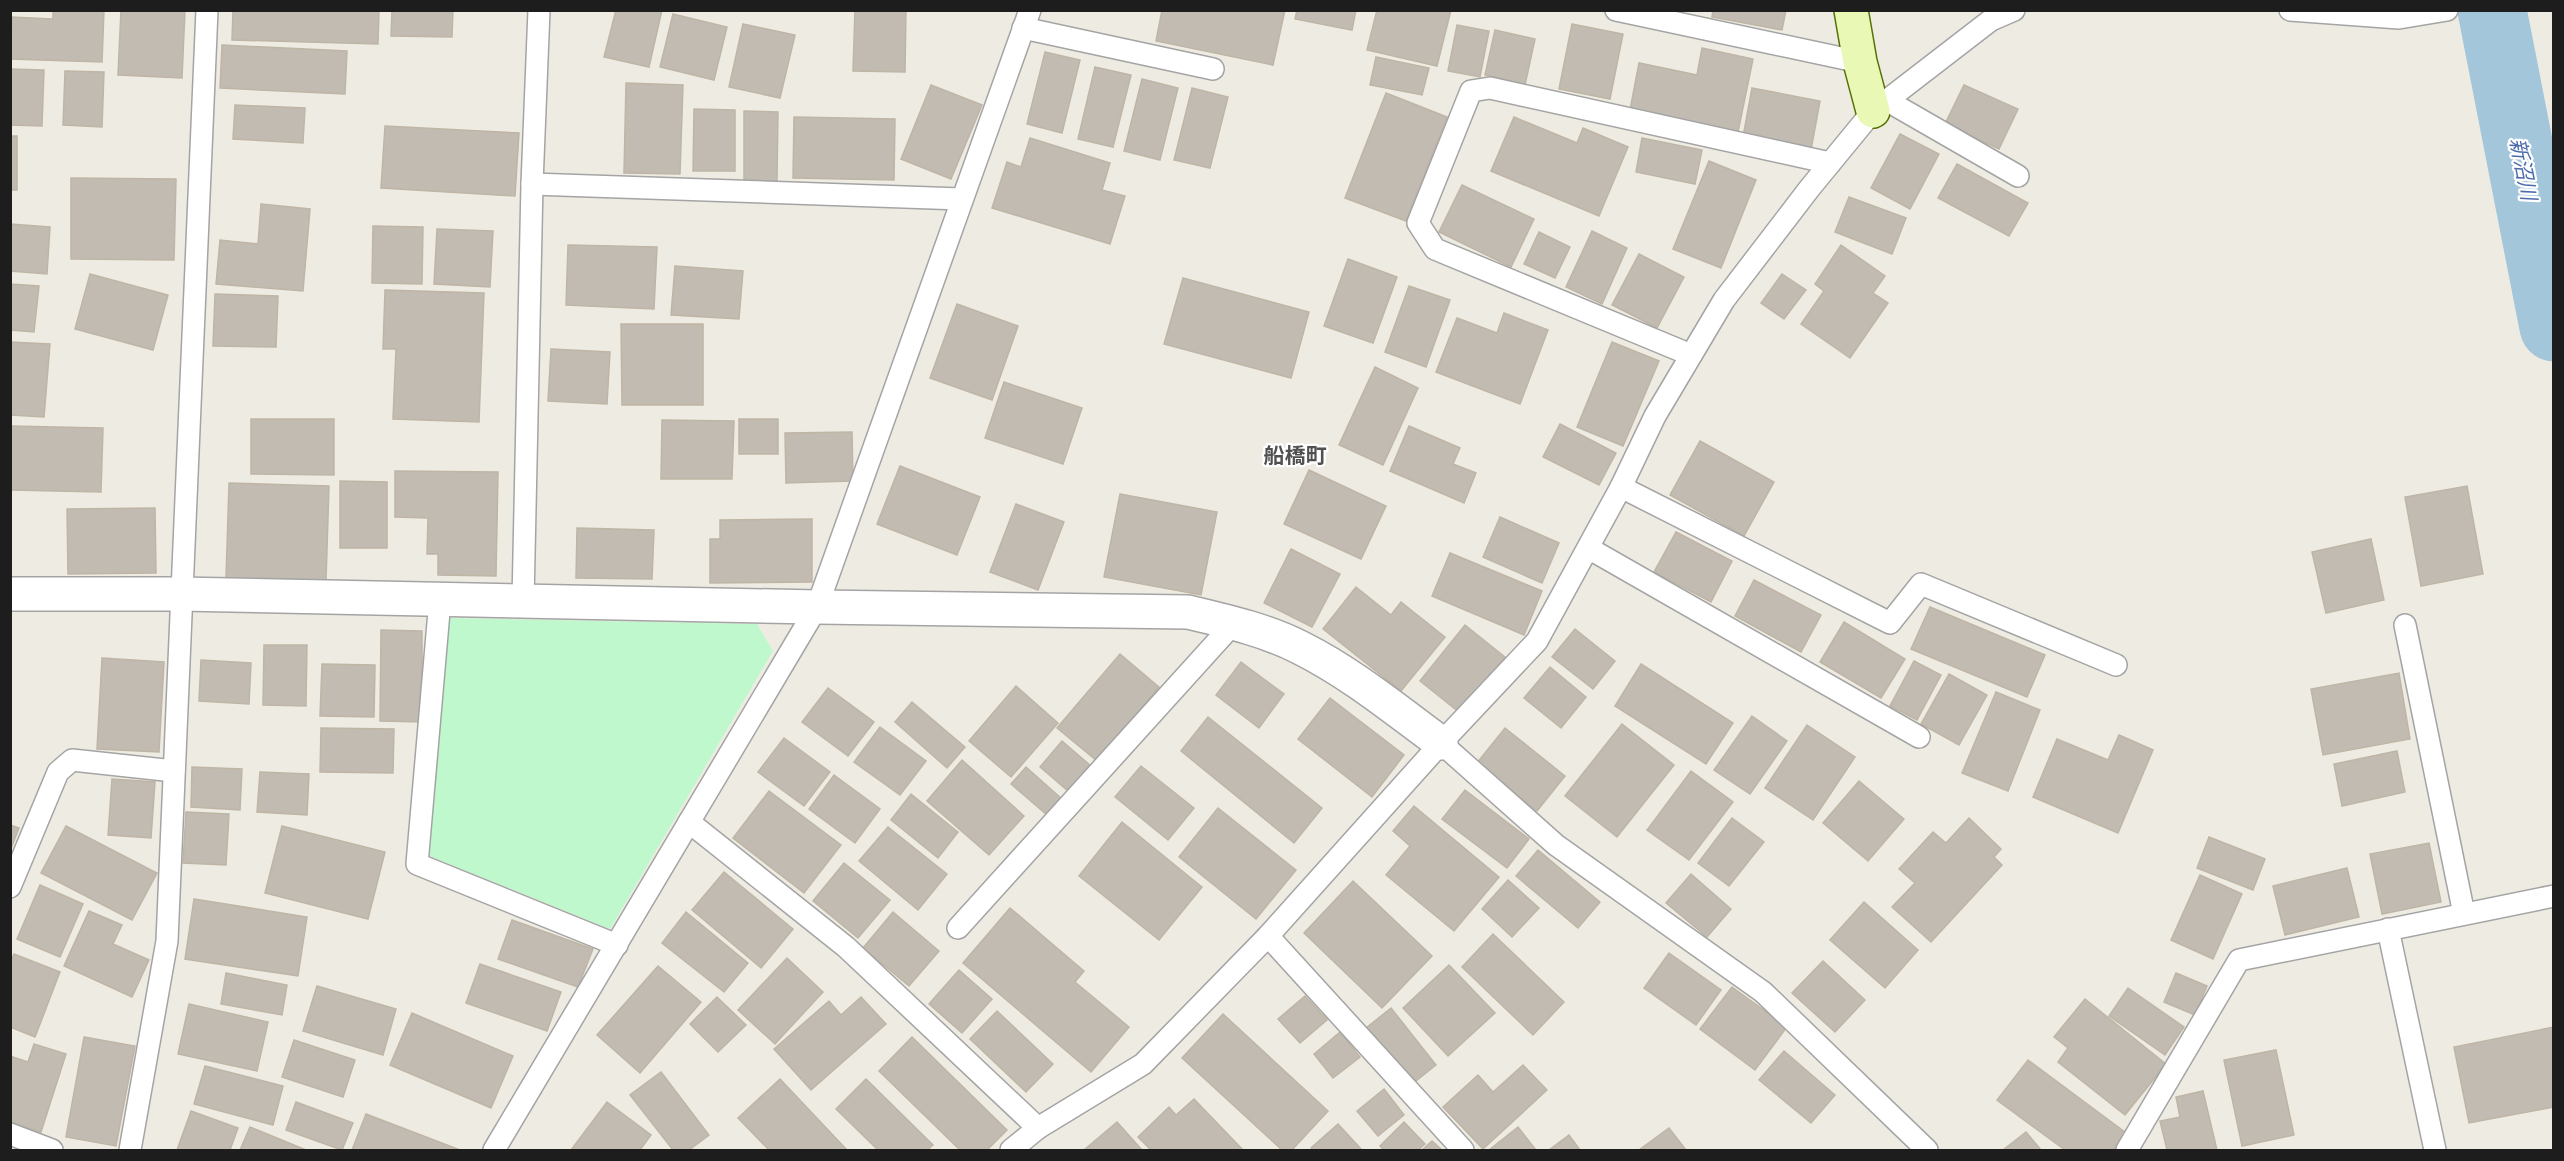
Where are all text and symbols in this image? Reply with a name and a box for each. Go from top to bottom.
water label: 新沼川 [2504,135,2543,204]
district label: 船橋町 [1264,442,1327,469]

